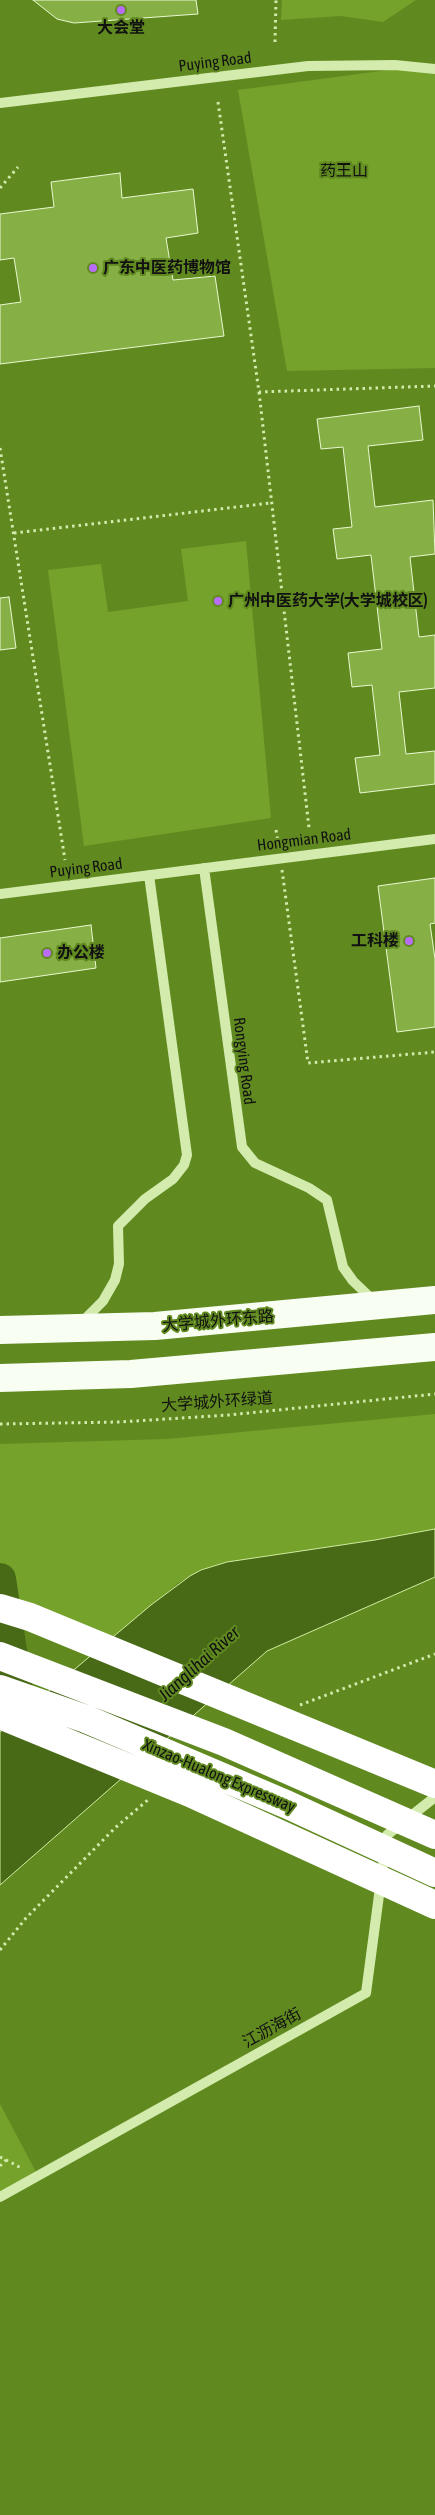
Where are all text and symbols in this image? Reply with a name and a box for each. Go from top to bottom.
marker: 大会堂 [115,4,127,16]
place label: 大会堂 [97,18,145,38]
street label: Puying Road [177,48,253,76]
park label: 药王山 [320,161,368,181]
place label: 广东中医药博物馆 [103,258,231,278]
marker: 广东中医药博物馆 [87,262,99,274]
place label: 广州中医药大学(大学城校区) [228,591,428,611]
marker: 广州中医药大学(大学城校区) [212,595,224,607]
street label: Hongmian Road [256,825,352,855]
street label: Puying Road [48,854,124,882]
place label: 工科楼 [351,931,399,951]
marker: 工科楼 [403,935,415,947]
place label: 办公楼 [57,943,105,963]
marker: 办公楼 [41,947,53,959]
street label: Rongying Road [229,1016,259,1106]
street label: 大学城外环东路 [161,1307,275,1335]
street label: 大学城外环绿道 [160,1389,274,1415]
water label: Jianglihai River [154,1622,244,1706]
street label: Xinzao-Hualong Expressway [140,1735,298,1817]
street label: 江沥海街 [239,2004,305,2052]

